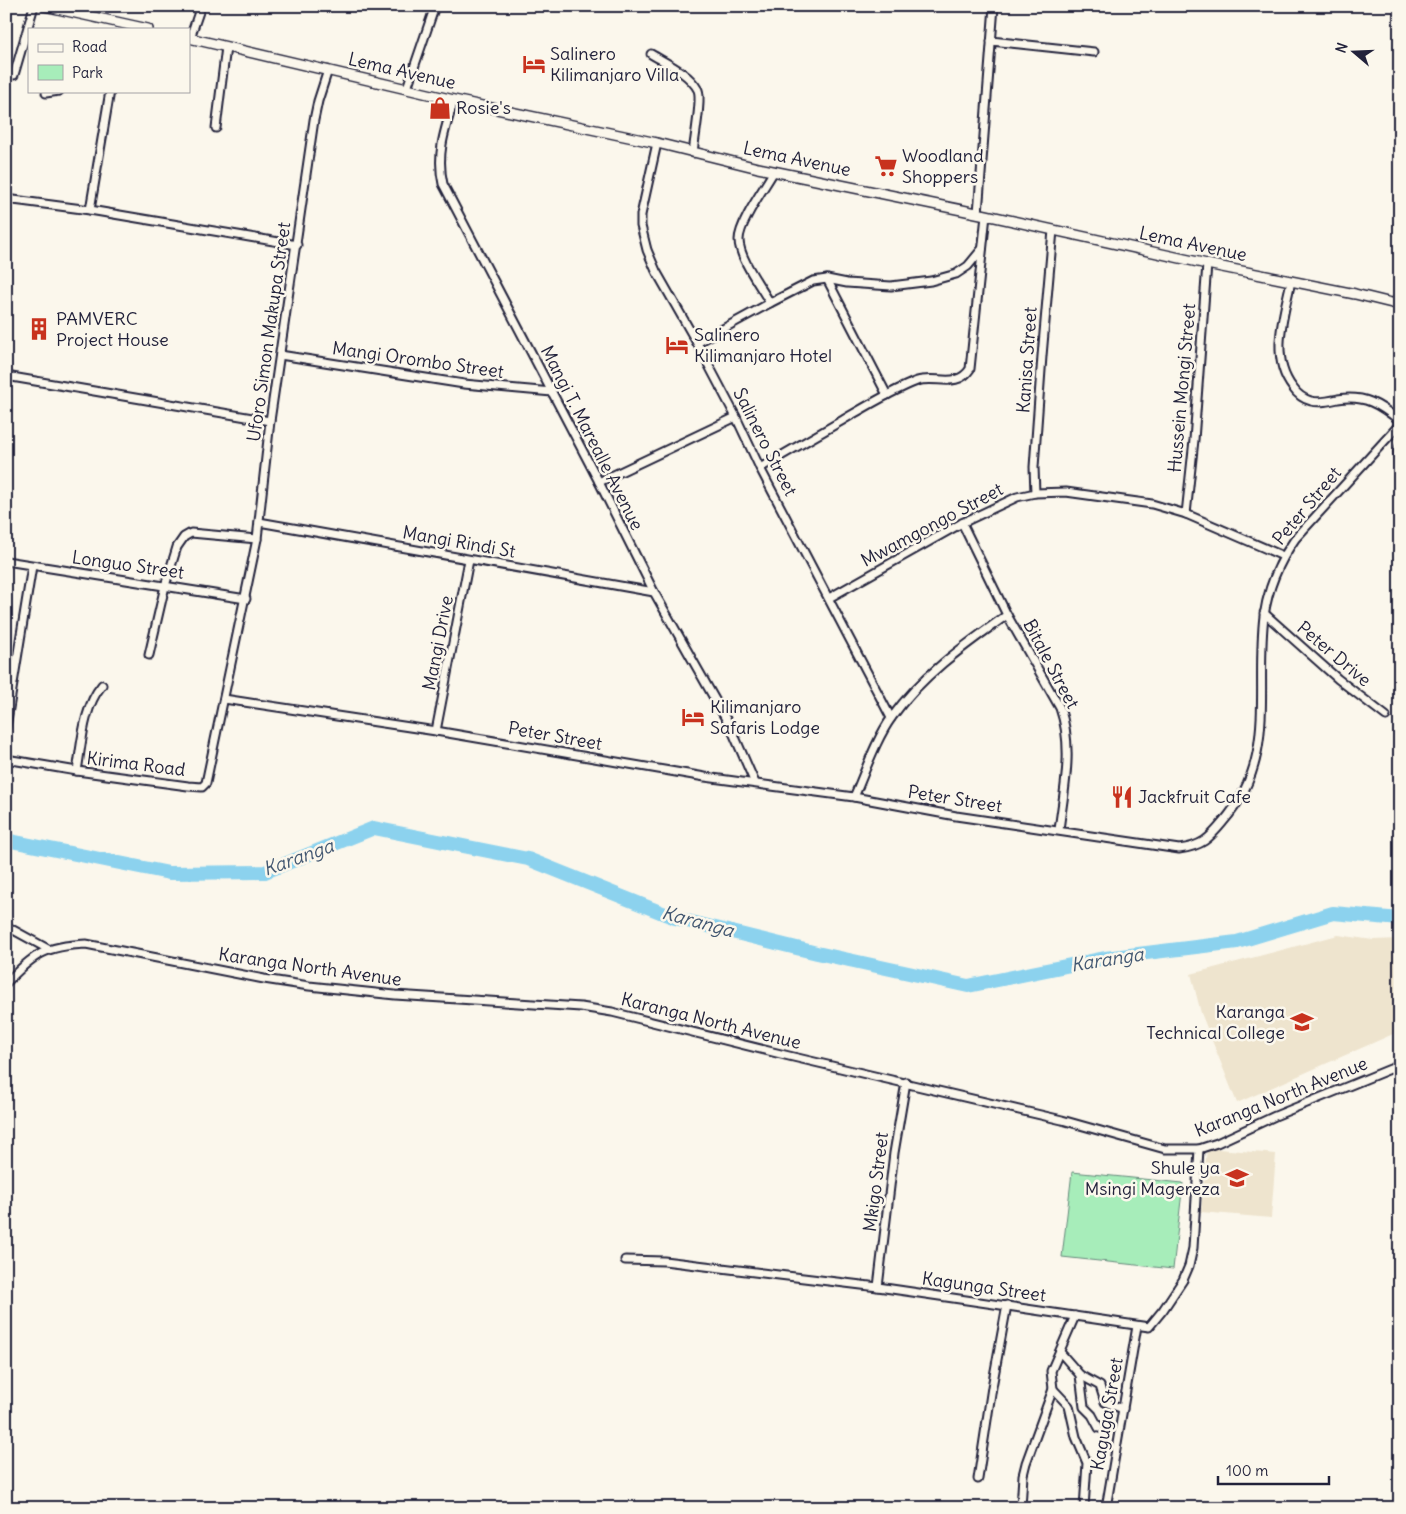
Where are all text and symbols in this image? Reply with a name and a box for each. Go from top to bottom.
legend [28,28,190,92]
north arrow [1328,28,1378,78]
text: Road [72,37,107,56]
text: N [1332,40,1352,55]
place label: Salinero Kilimanjaro Villa [550,42,679,86]
street label: Lema Avenue [346,47,458,94]
hotel icon: Salinero Kilimanjaro Villa [521,51,547,77]
text: Park [72,63,103,82]
shop icon: Rosie's [427,95,453,121]
place label: Rosie's [456,96,511,119]
street label: Lema Avenue [741,136,853,181]
place label: Woodland Shoppers [902,144,984,188]
supermarket icon: Woodland Shoppers [873,153,899,179]
street label: Uforo Simon Makupa Street [242,221,295,443]
street label: Lema Avenue [1137,221,1249,266]
street label: Hussein Mongi Street [1163,302,1200,473]
street label: Kanisa Street [1011,306,1042,414]
place label: PAMVERC Project House [56,307,169,351]
building icon: PAMVERC Project House [26,316,52,342]
place label: Salinero Kilimanjaro Hotel [694,323,832,367]
hotel icon: Salinero Kilimanjaro Hotel [664,332,690,358]
street label: Mangi Orombo Street [331,336,505,383]
street label: Mangi T. Marealle Avenue [536,342,649,534]
street label: Salinero Street [728,384,803,500]
street label: Peter Street [1267,462,1346,549]
street label: Mwamgongo Street [857,477,1007,572]
street label: Mangi Rindi St [401,520,517,563]
street label: Longuo Street [71,545,186,584]
street label: Mangi Drive [417,594,458,692]
street label: Bitale Street [1018,615,1085,713]
street label: Peter Drive [1293,616,1376,691]
place label: Kilimanjaro Safaris Lodge [710,695,820,739]
hotel icon: Kilimanjaro Safaris Lodge [680,704,706,730]
street label: Peter Street [506,716,604,755]
street label: Kirima Road [85,746,187,781]
street label: Peter Street [906,780,1004,817]
restaurant icon: Jackfruit Cafe [1109,784,1135,810]
place label: Jackfruit Cafe [1138,785,1251,808]
water label: Karanga [259,833,338,881]
water label: Karanga [659,900,738,942]
water label: Karanga [1069,941,1146,977]
street label: Karanga North Avenue [217,942,403,991]
street label: Karanga North Avenue [619,987,803,1054]
place label: Karanga Technical College [1146,1000,1285,1044]
school or university icon: Karanga Technical College [1289,1009,1315,1035]
street label: Karanga North Avenue [1191,1051,1371,1142]
street label: Mkigo Street [858,1131,893,1233]
place label: Shule ya Msingi Magereza [1085,1156,1220,1200]
school or university icon: Shule ya Msingi Magereza [1224,1165,1250,1191]
street label: Kagunga Street [921,1266,1047,1307]
street label: Kaguga Street [1085,1356,1128,1472]
scale bar [1218,1454,1330,1486]
text: 100 m [1226,1461,1268,1480]

